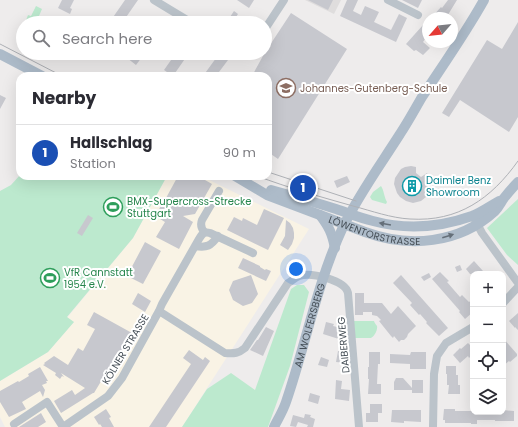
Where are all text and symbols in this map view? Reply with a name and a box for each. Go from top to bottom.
north arrow [422,12,458,48]
search box [16,16,272,60]
icon: search [30,27,52,49]
text: Search here [62,28,152,49]
school or university icon: Johannes-Gutenberg-Schule [275,77,297,99]
place label: Johannes-Gutenberg-Schule [300,81,447,96]
text: Nearby [32,86,96,110]
text: Hallschlag [70,132,152,153]
text: 1 [43,143,47,162]
text: 90 m [223,143,256,162]
text: Station [70,154,116,173]
pin: 1 [290,173,316,203]
place label: Daimler Benz Showroom [426,173,491,200]
building icon: Daimler Benz Showroom [401,175,423,197]
place label: BMX-Supercross-Strecke Stuttgart [127,194,251,221]
sports icon: BMX-Supercross-Strecke Stuttgart [102,196,124,218]
street label: LÖWENTORSTRASSE [326,212,420,249]
one-way arrow [379,220,391,226]
one-way arrow [442,233,454,239]
your location [286,259,306,279]
place label: VfR Cannstatt 1954 e.V. [64,265,133,292]
sports icon: VfR Cannstatt 1954 e.V. [39,267,61,289]
map controls [470,271,506,415]
button: + [470,271,506,307]
street label: AM WOLFERSBERG [290,281,329,369]
button: − [470,307,506,343]
street label: KÖLNER STRASSE [98,311,152,387]
street label: DAIBERWEG [334,316,353,374]
button: locate [470,343,506,379]
button: layers [470,379,506,415]

